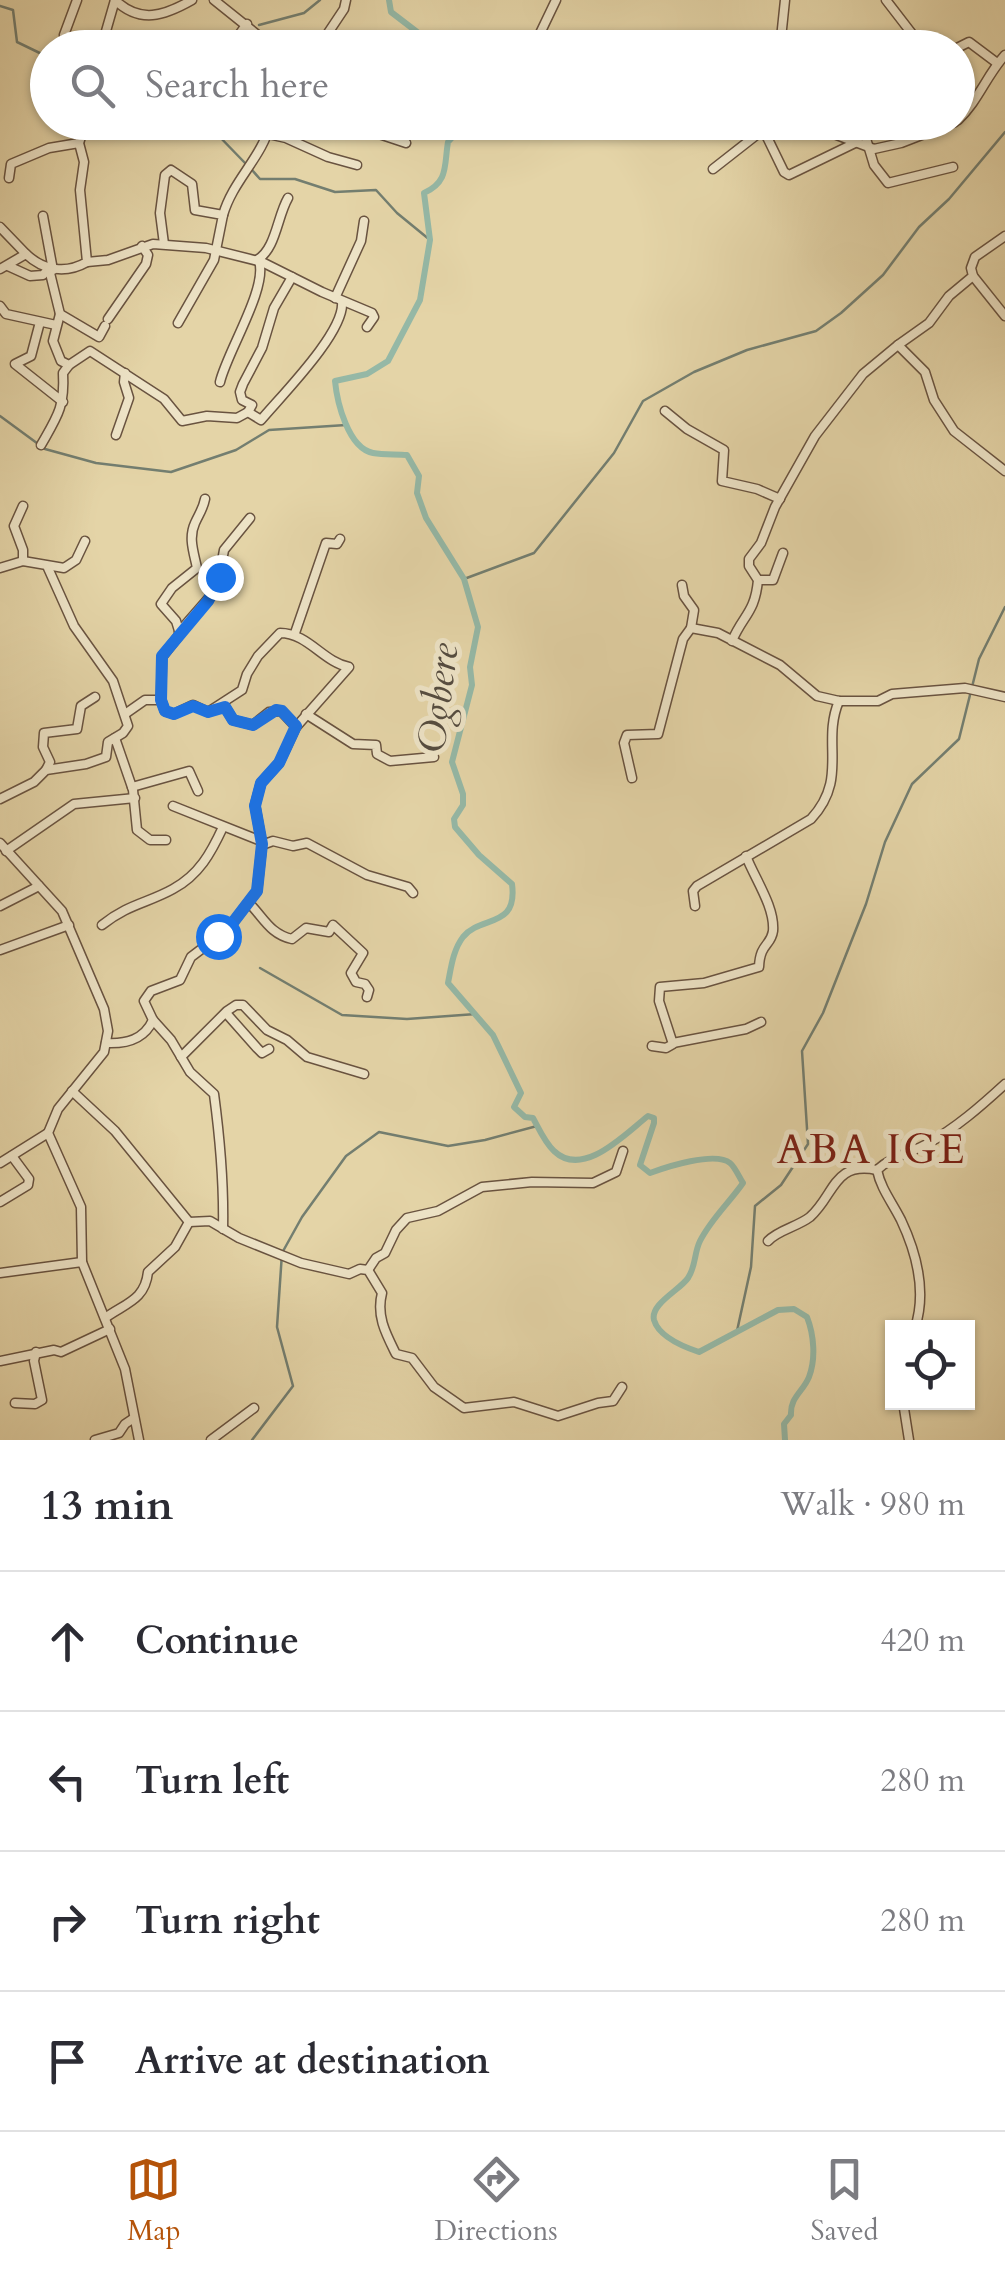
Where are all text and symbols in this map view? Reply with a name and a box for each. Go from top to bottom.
search box [30,30,975,140]
icon: search [65,58,120,113]
text: Search here [145,59,329,111]
route end [198,555,244,601]
water label: Ogbere [404,640,473,756]
route start [196,914,242,960]
district label: ABA IGE [777,1121,967,1178]
map controls [885,1320,975,1410]
button: locate [885,1320,975,1410]
text: 13 min [40,1477,173,1534]
text: Walk · 980 m [780,1483,965,1527]
icon: ahead [40,1614,95,1669]
text: Continue [135,1615,299,1667]
text: 420 m [880,1619,965,1663]
icon: left [40,1754,95,1809]
text: Turn left [135,1755,289,1807]
text: 280 m [880,1759,965,1803]
icon: right [40,1894,95,1949]
text: Turn right [135,1895,320,1947]
text: 280 m [880,1899,965,1943]
icon: arrive [40,2034,95,2089]
text: Arrive at destination [135,2035,490,2087]
tab: Map [126,2152,181,2250]
tab: Directions [434,2152,558,2250]
tab: Saved [811,2152,879,2250]

